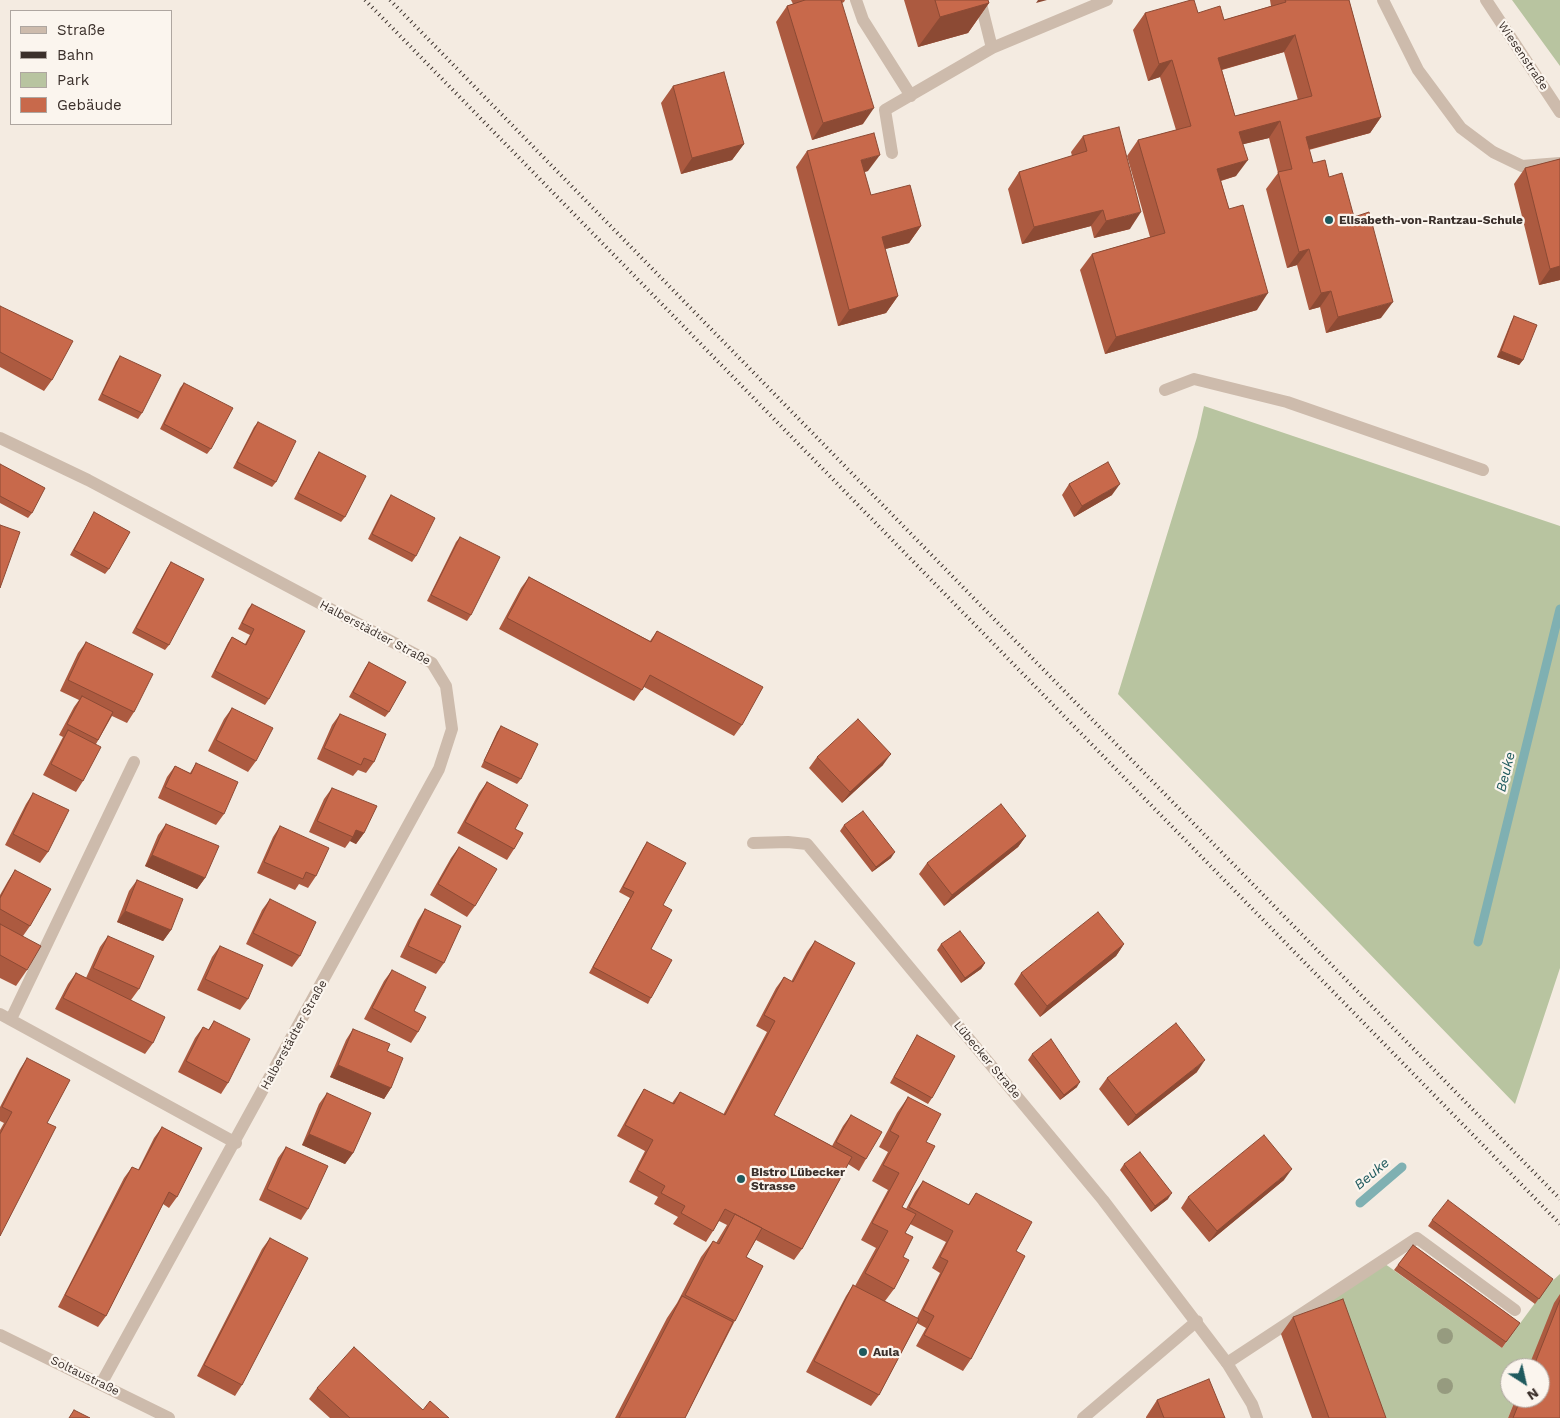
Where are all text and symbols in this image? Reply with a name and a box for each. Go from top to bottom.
legend [10,10,172,125]
street label: Wiesenstraße [1495,19,1551,93]
text: Straße [57,21,105,39]
text: Bahn [57,46,94,64]
text: Park [57,71,89,89]
text: Gebäude [57,96,122,114]
place label: Elisabeth-von-Rantzau-Schule [1339,213,1523,227]
marker: Elisabeth-von-Rantzau-Schule [1323,214,1335,226]
street label: Halberstädter Straße [317,598,433,668]
water label: Beuke [1493,750,1519,794]
street label: Halberstädter Straße [258,978,330,1092]
street label: Lübecker Straße [950,1018,1024,1102]
water label: Beuke [1351,1154,1393,1194]
place label: Bistro Lübecker Strasse [751,1165,845,1193]
marker: Bistro Lübecker Strasse [735,1173,747,1185]
place label: Aula [873,1345,899,1359]
marker: Aula [857,1346,869,1358]
street label: Soltaustraße [48,1353,122,1399]
north arrow [1500,1358,1550,1408]
text: N [1524,1385,1542,1404]

